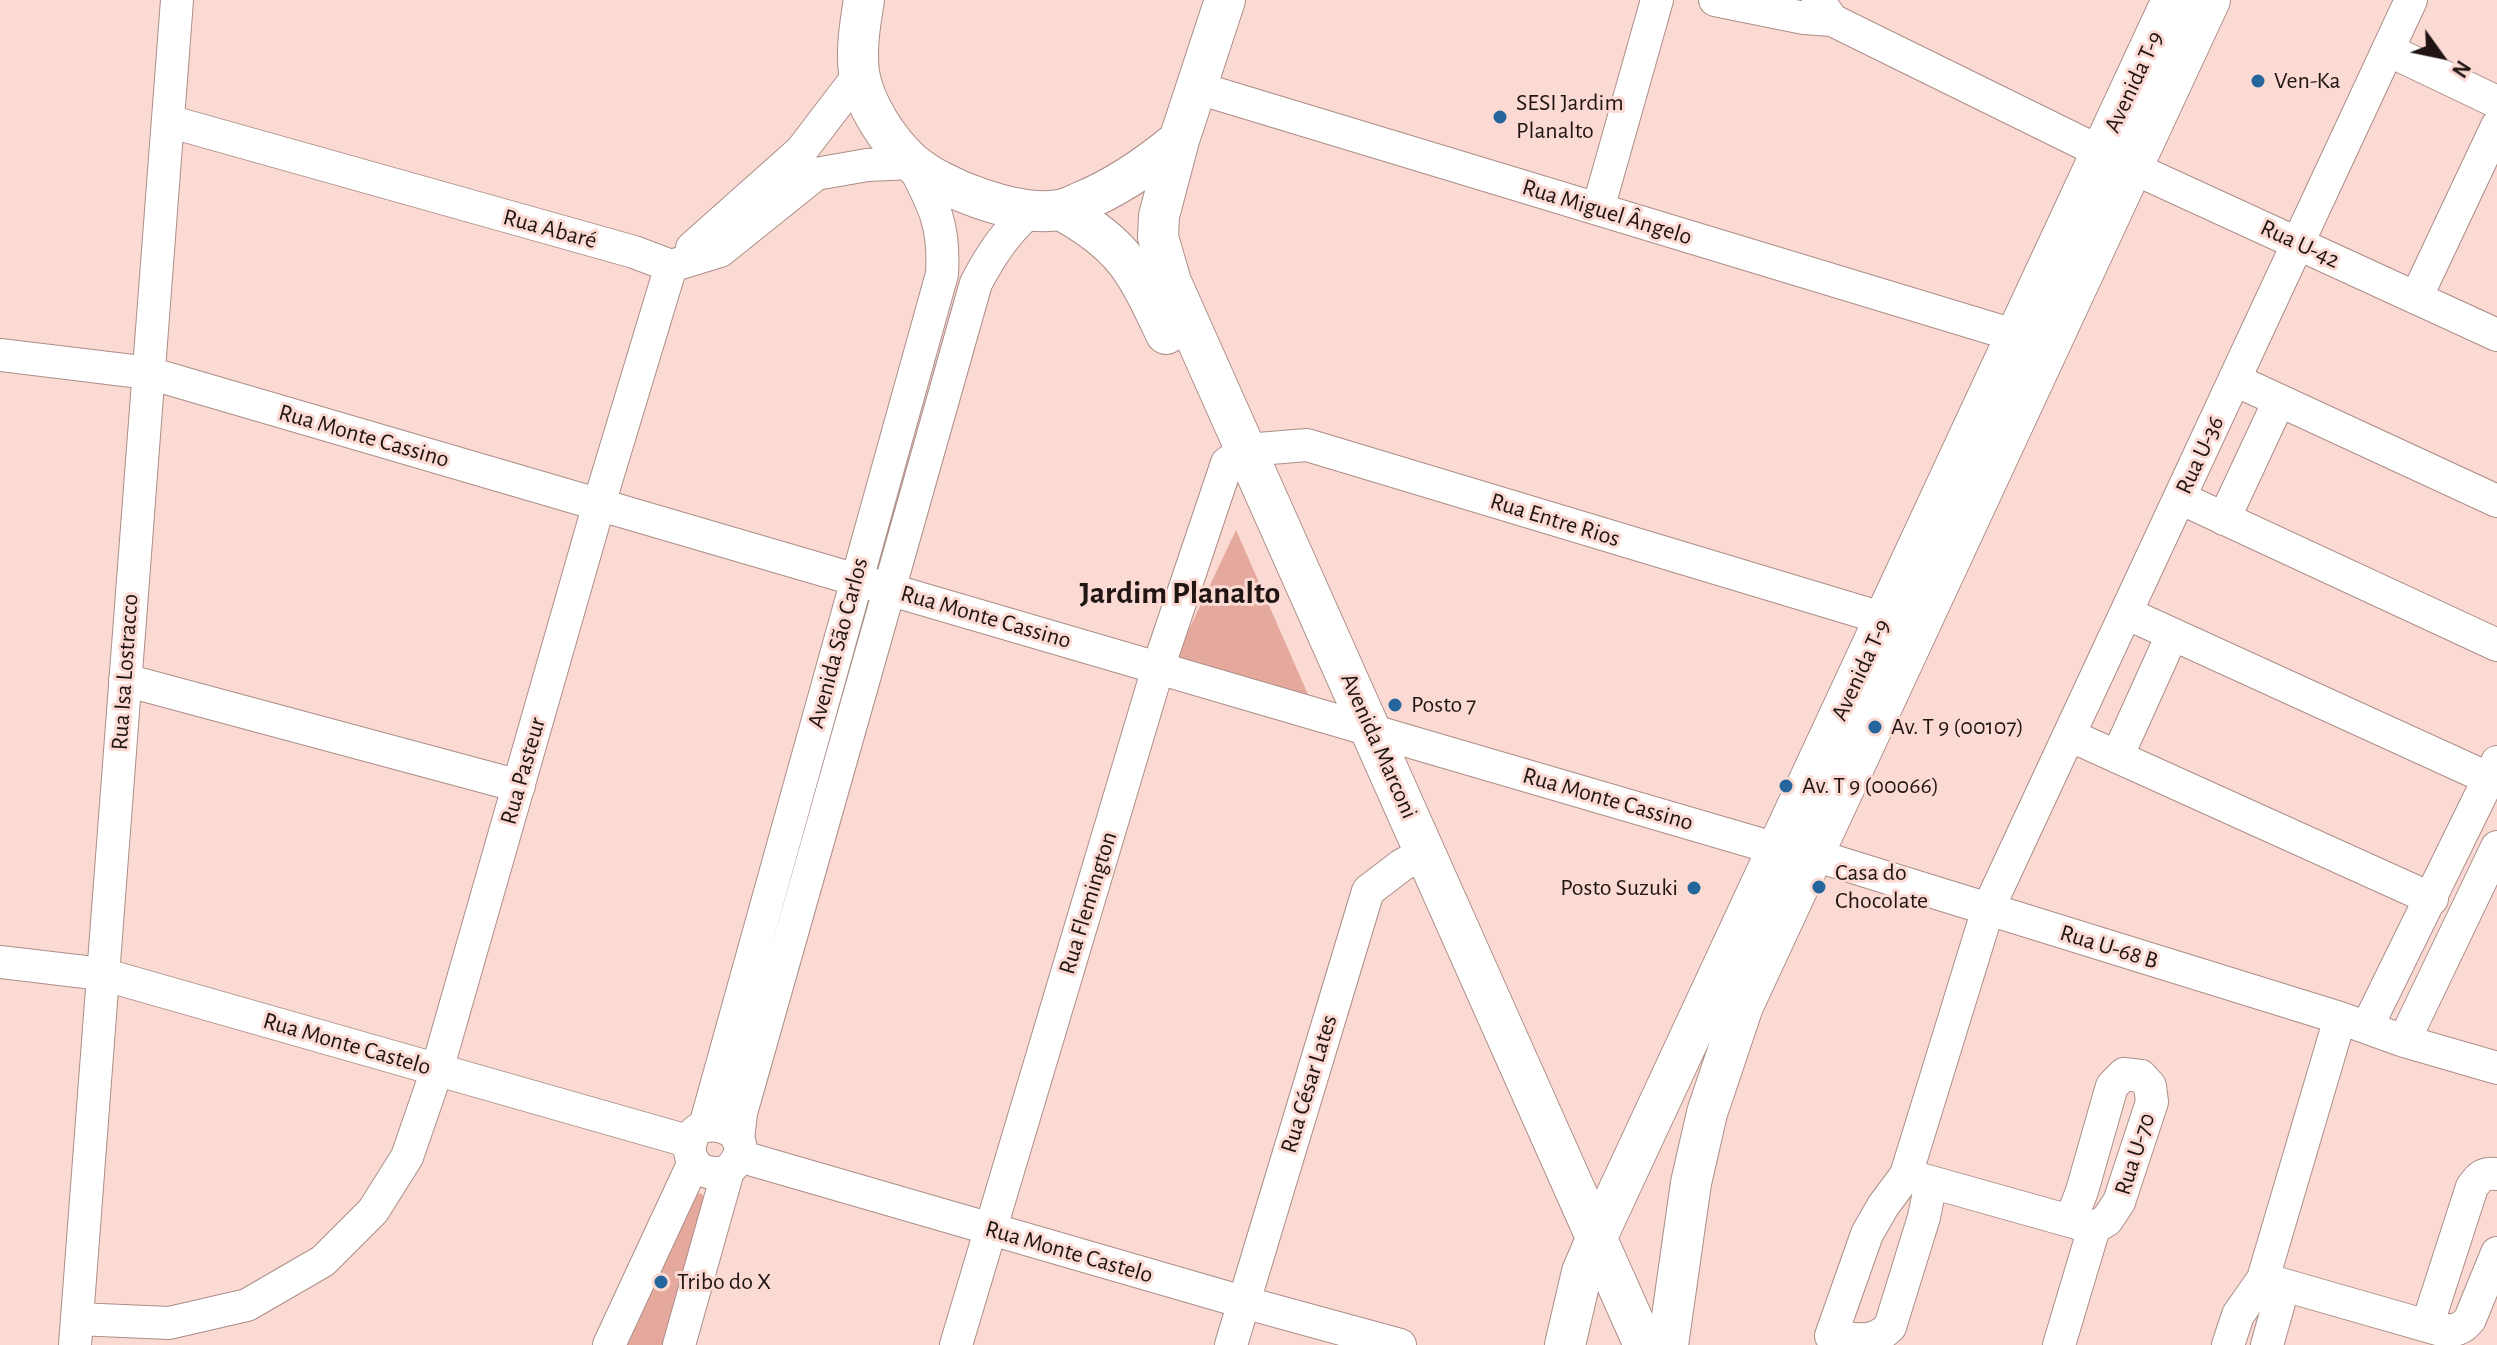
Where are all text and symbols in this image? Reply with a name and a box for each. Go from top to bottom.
north arrow [2401,16,2481,96]
street label: Avenida T-9 [2098,27,2170,137]
text: N [2448,57,2475,81]
place label: Ven-Ka [2274,67,2341,95]
marker: Ven-Ka [2249,72,2267,90]
place label: SESI Jardim Planalto [1516,89,1624,145]
marker: SESI Jardim Planalto [1491,108,1509,126]
street label: Rua Miguel Ângelo [1519,172,1695,252]
street label: Rua Abaré [500,203,600,255]
street label: Rua U-42 [2256,213,2344,275]
street label: Rua Monte Cassino [275,398,453,474]
street label: Rua U-36 [2169,411,2231,499]
street label: Rua Entre Rios [1487,487,1623,553]
street label: Avenida São Carlos [801,555,875,731]
district label: Jardim Planalto [1080,574,1280,612]
street label: Rua Monte Cassino [897,579,1075,655]
street label: Rua Isa Lostracco [105,593,145,751]
street label: Avenida T-9 [1825,615,1897,725]
street label: Avenida Marconi [1334,669,1424,823]
place label: Posto 7 [1411,691,1476,719]
marker: Posto 7 [1386,696,1404,714]
place label: Av. T 9 (00107) [1891,713,2024,741]
street label: Rua Pasteur [494,714,552,828]
marker: Av. T 9 (00107) [1866,718,1884,736]
street label: Rua Monte Cassino [1519,761,1697,837]
place label: Av. T 9 (00066) [1802,772,1939,800]
marker: Av. T 9 (00066) [1777,777,1795,795]
street label: Rua Flemington [1053,828,1123,978]
place label: Casa do Chocolate [1835,859,1928,915]
place label: Posto Suzuki [1560,874,1678,902]
marker: Casa do Chocolate [1810,878,1828,896]
marker: Posto Suzuki [1685,879,1703,897]
street label: Rua U-68 B [2056,918,2162,976]
street label: Rua Monte Castelo [260,1006,434,1082]
street label: Rua César Lates [1274,1011,1344,1157]
street label: Rua U-70 [2108,1109,2162,1199]
street label: Rua Monte Castelo [982,1214,1156,1290]
place label: Tribo do X [677,1268,771,1296]
marker: Tribo do X [652,1273,670,1291]

